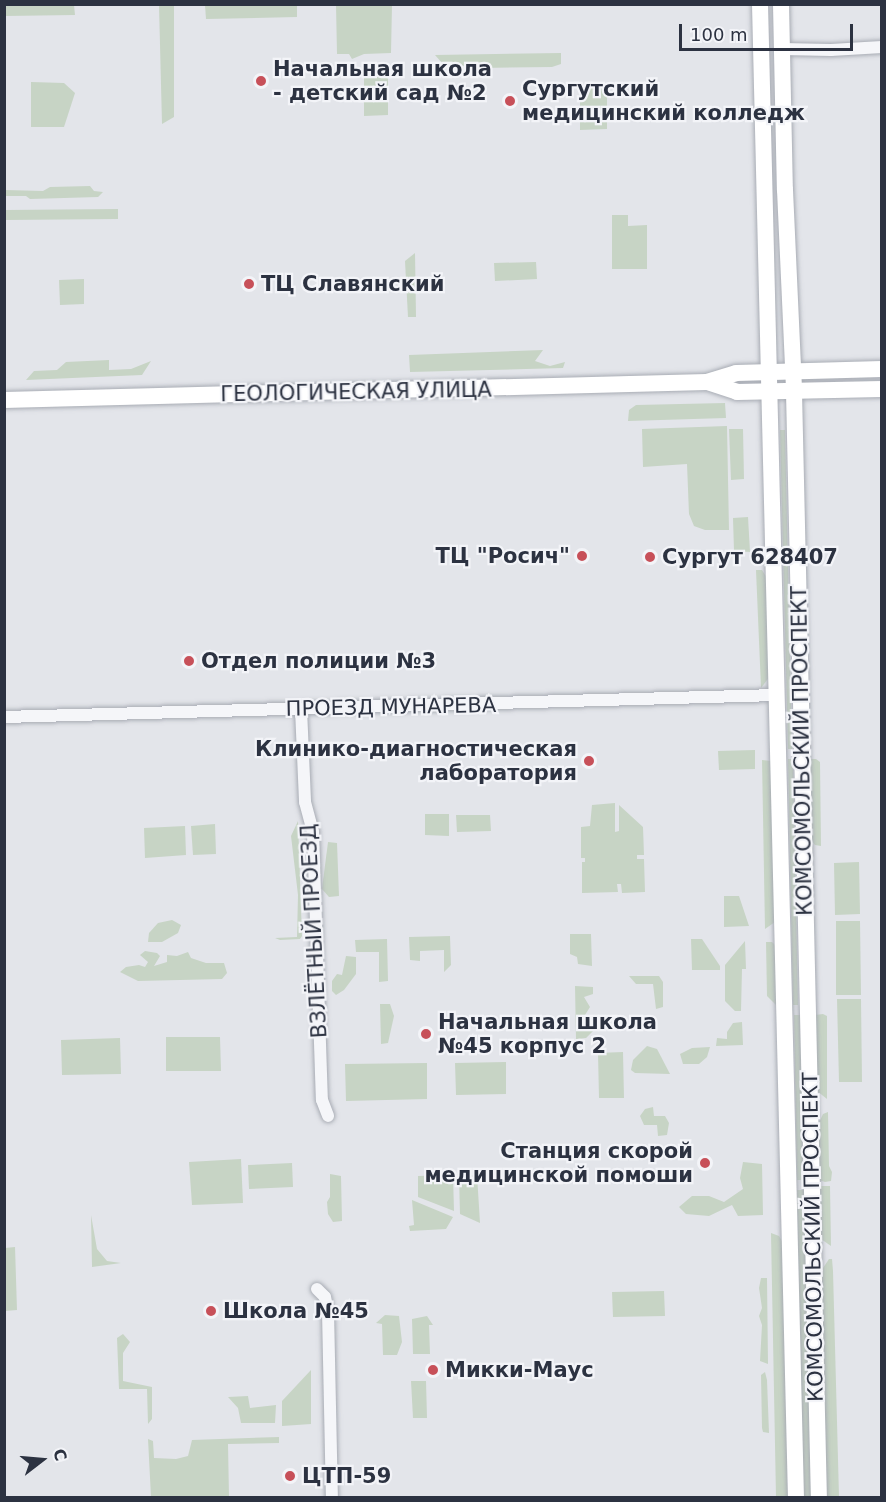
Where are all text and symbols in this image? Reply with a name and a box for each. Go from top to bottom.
scale bar [682,12,856,50]
text: 100 m [690,24,748,45]
place label: Начальная школа - детский сад №2 [273,56,492,106]
marker: Начальная школа - детский сад №2 [254,74,268,88]
place label: Сургутский медицинский колледж [522,76,805,126]
marker: Сургутский медицинский колледж [503,94,517,108]
place label: ТЦ Славянский [261,271,444,297]
marker: ТЦ Славянский [242,277,256,291]
street label: ГЕОЛОГИЧЕСКАЯ УЛИЦА [220,377,492,407]
place label: ТЦ "Росич" [436,543,570,569]
place label: Сургут 628407 [662,544,838,570]
marker: ТЦ "Росич" [575,549,589,563]
marker: Сургут 628407 [643,550,657,564]
street label: КОМСОМОЛЬСКИЙ ПРОСПЕКТ [787,586,817,916]
place label: Отдел полиции №3 [201,648,436,674]
marker: Отдел полиции №3 [182,654,196,668]
street label: ПРОЕЗД МУНАРЕВА [286,693,496,721]
place label: Клинико-диагностическая лаборатория [255,736,577,786]
marker: Клинико-диагностическая лаборатория [582,754,596,768]
street label: ВЗЛЁТНЫЙ ПРОЕЗД [296,823,332,1039]
place label: Начальная школа №45 корпус 2 [438,1009,657,1059]
marker: Начальная школа №45 корпус 2 [419,1027,433,1041]
street label: КОМСОМОЛЬСКИЙ ПРОСПЕКТ [798,1072,828,1402]
place label: Cтанция скорой медицинской помоши [424,1138,693,1188]
marker: Cтанция скорой медицинской помоши [698,1156,712,1170]
place label: Школа №45 [223,1298,369,1324]
marker: Школа №45 [204,1304,218,1318]
place label: Микки-Маус [445,1357,594,1383]
marker: Микки-Маус [426,1363,440,1377]
north arrow [12,1430,72,1490]
text: С [49,1447,71,1463]
place label: ЦТП-59 [302,1463,391,1489]
marker: ЦТП-59 [283,1469,297,1483]

